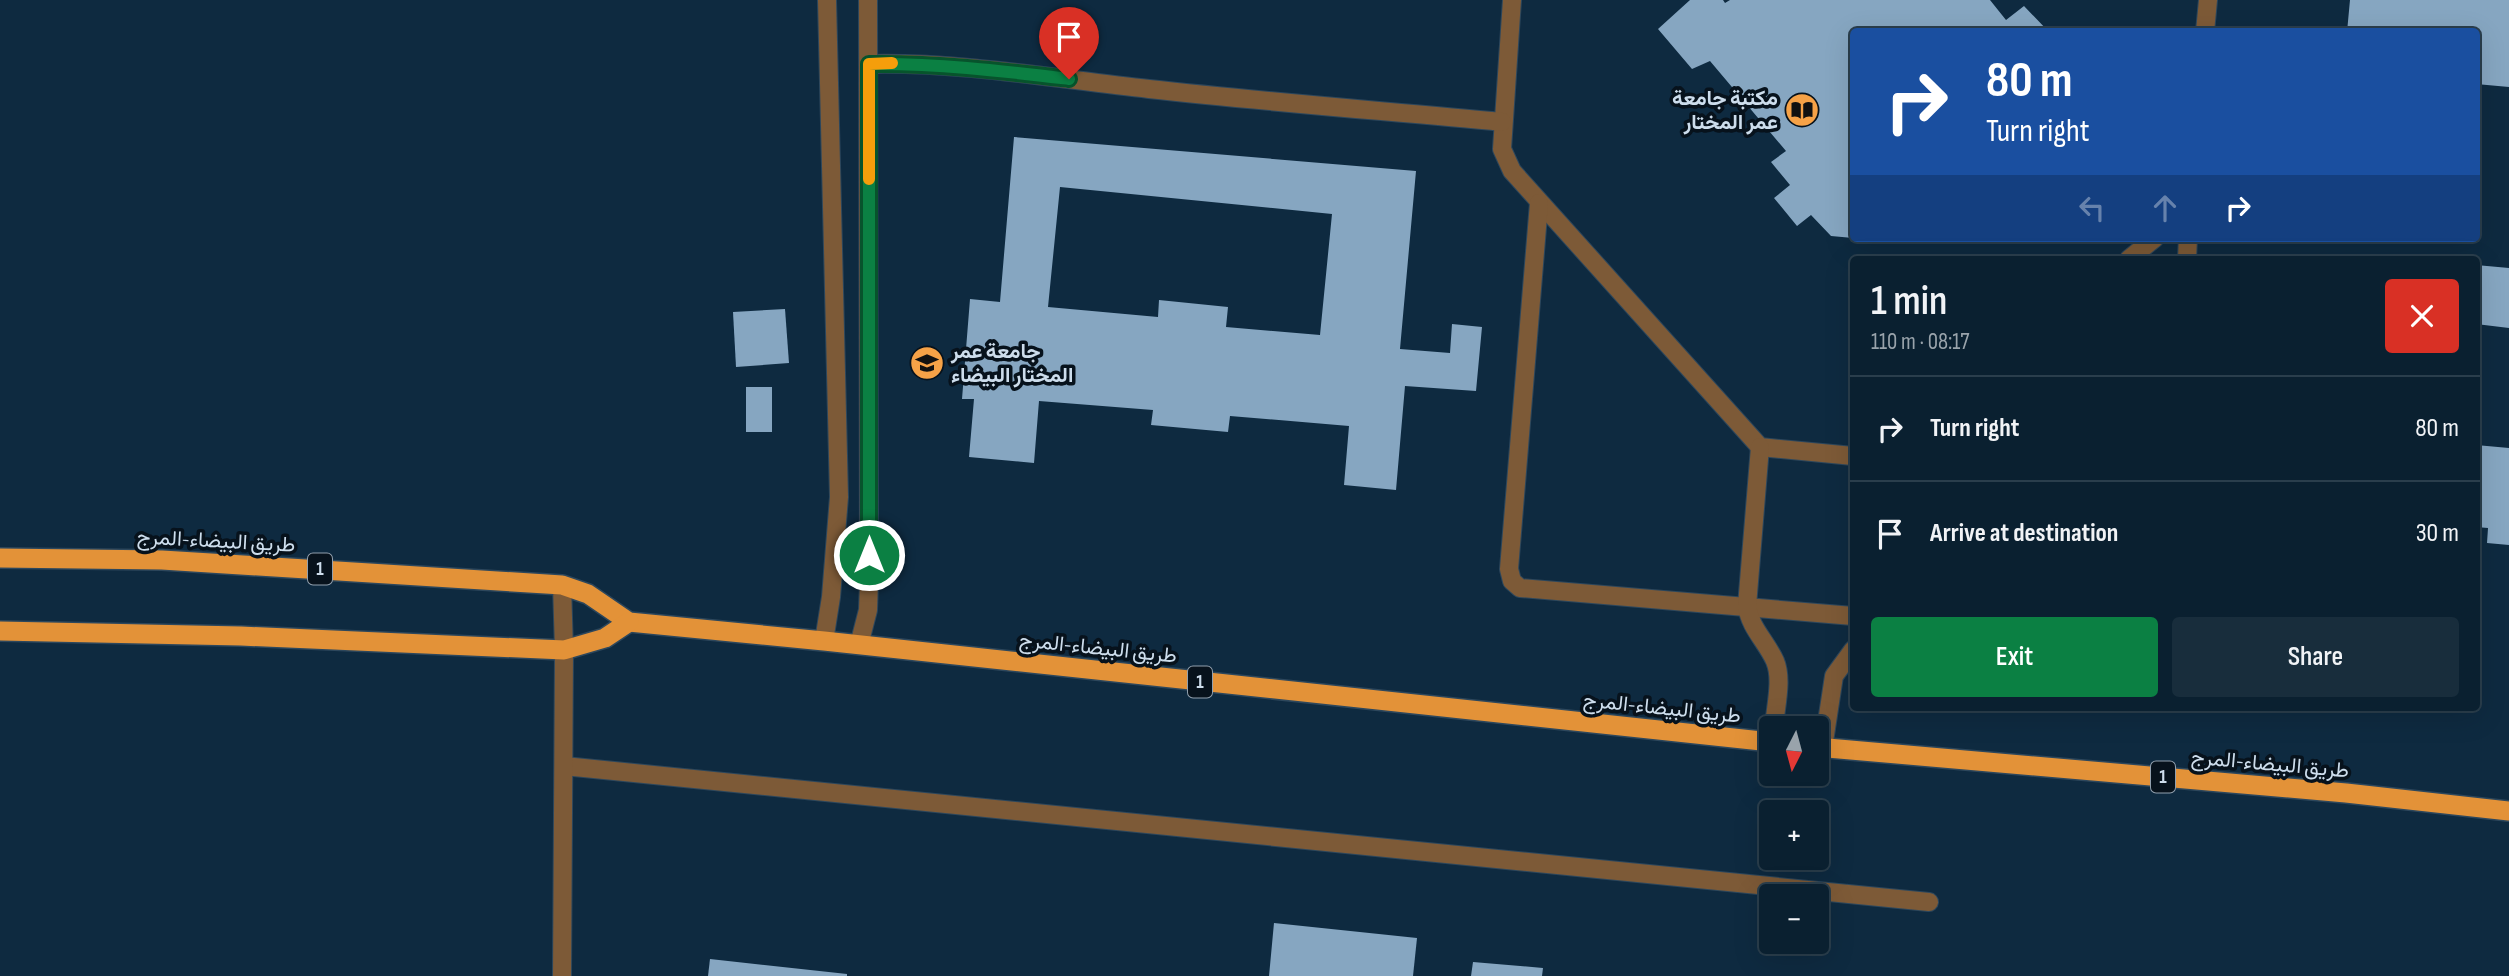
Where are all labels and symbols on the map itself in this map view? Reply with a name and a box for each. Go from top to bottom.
pin [1039,7,1099,79]
place label: مكتبة جامعة عمر المختار [1672,86,1778,135]
library icon: مكتبة جامعة عمر المختار [1783,91,1821,129]
place label: جامعة عمر المختار البيضاء [950,339,1073,388]
school or university icon: جامعة عمر المختار البيضاء [908,344,946,382]
position arrow [832,518,906,592]
street label: طريق البيضاء-المرج [136,524,296,559]
road number: 1 [308,554,332,584]
street label: طريق البيضاء-المرج [1018,627,1178,670]
road number: 1 [1188,666,1212,698]
street label: طريق البيضاء-المرج [1582,687,1742,730]
north arrow [1759,716,1829,786]
street label: طريق البيضاء-المرج [2190,745,2350,784]
road number: 1 [2151,762,2175,792]

